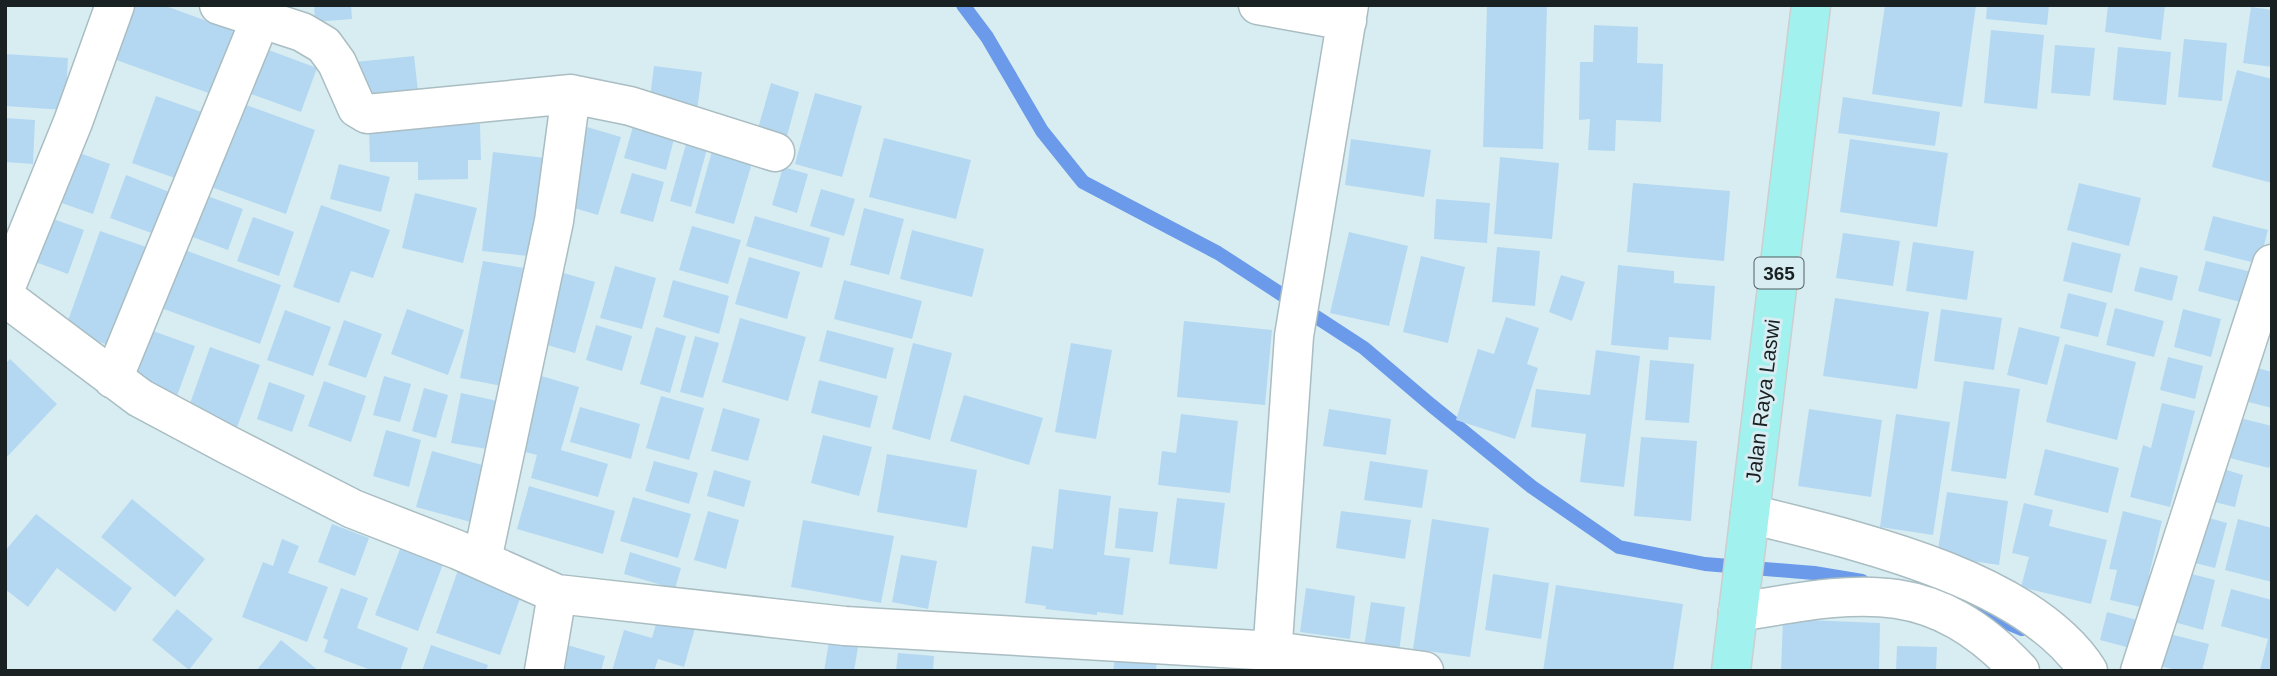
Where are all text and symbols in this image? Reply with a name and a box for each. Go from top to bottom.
road number: 365 [1754,258,1803,288]
street label: Jalan Raya Laswi [1741,318,1784,484]

